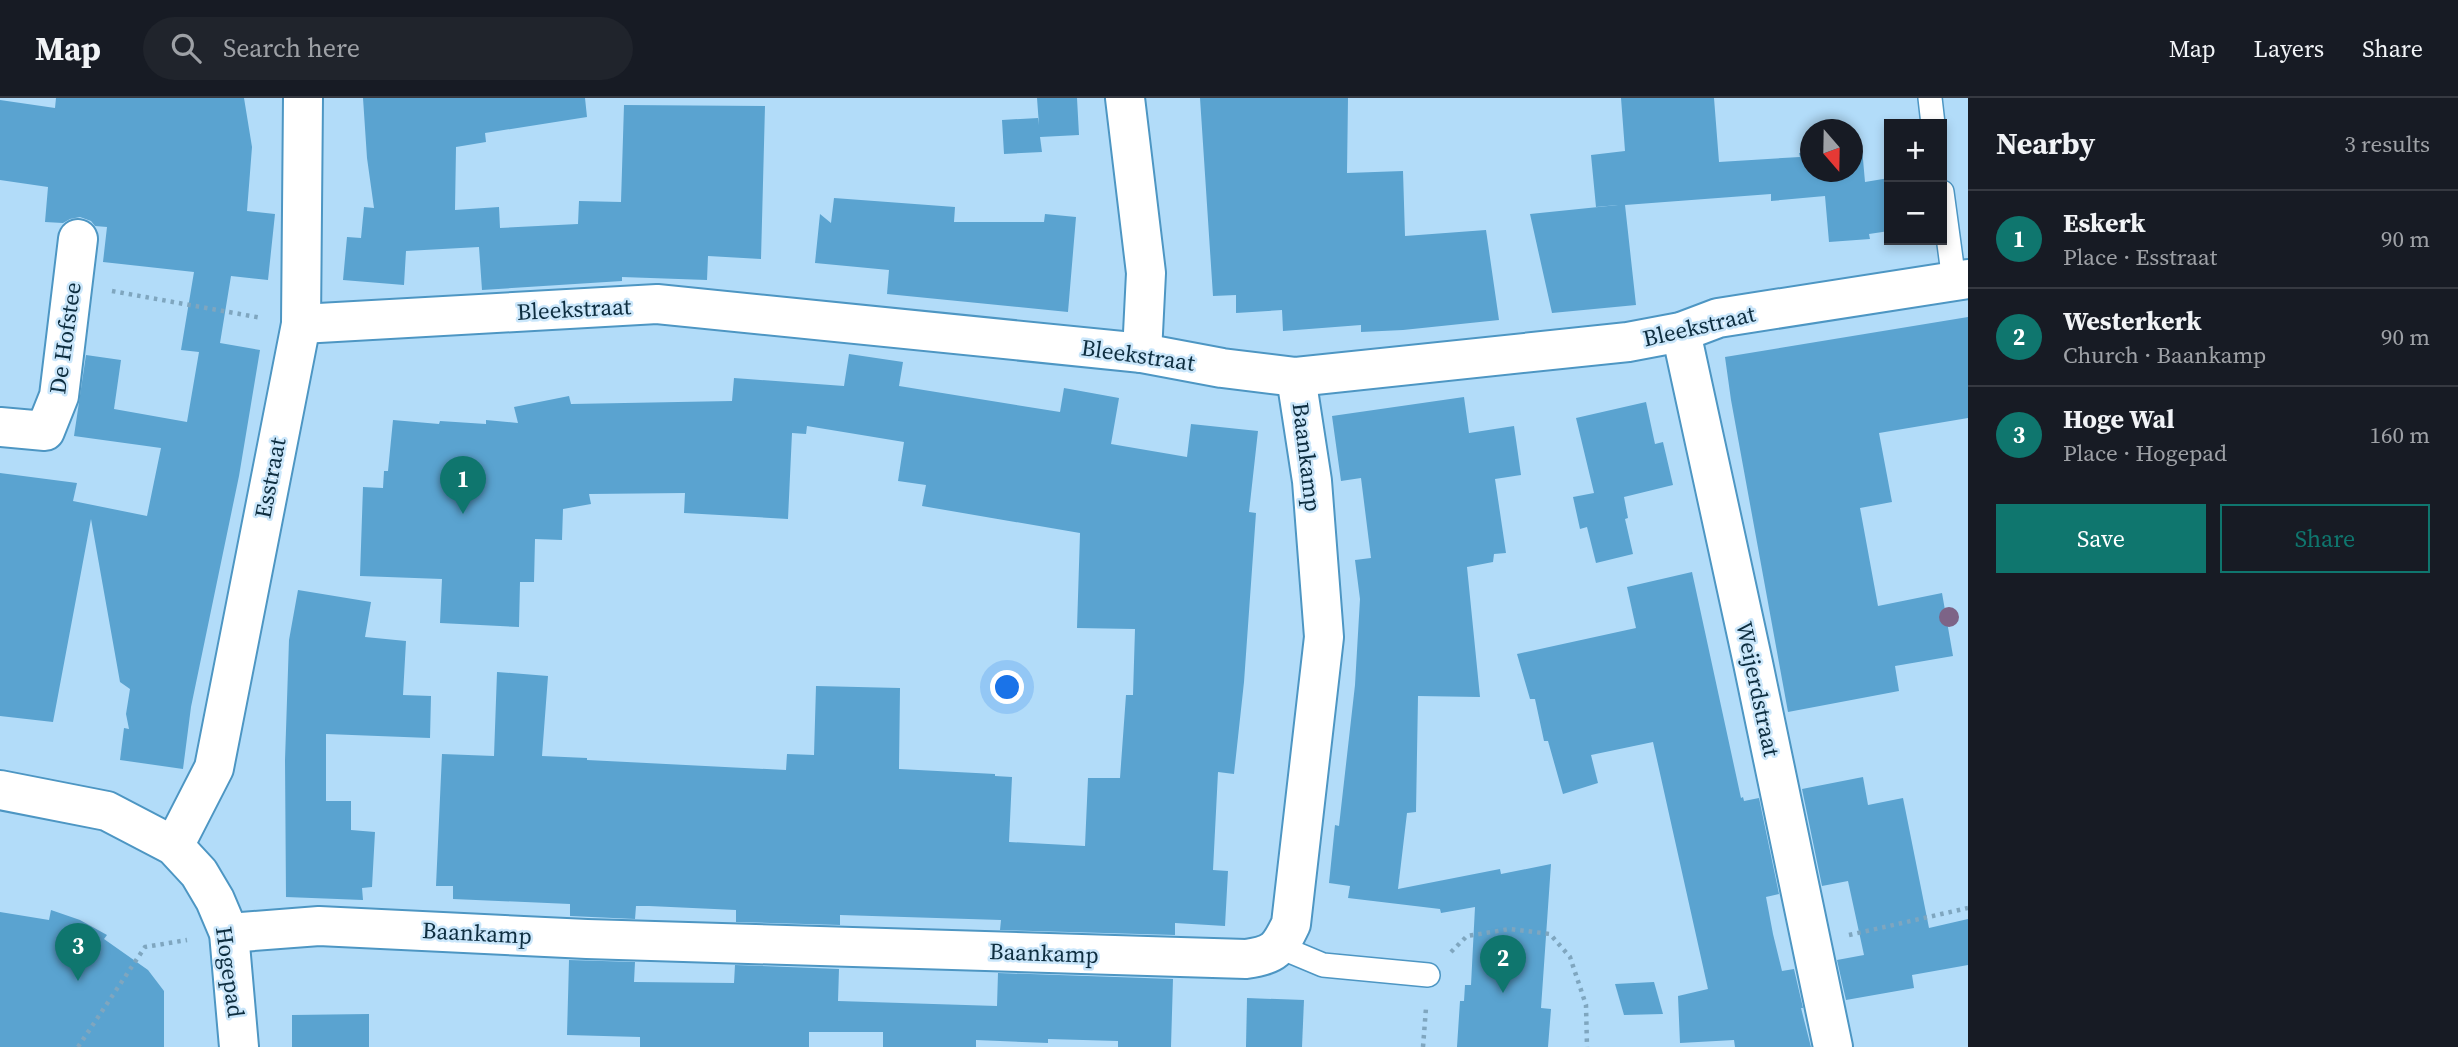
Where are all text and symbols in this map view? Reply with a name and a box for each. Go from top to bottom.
search box [143,17,633,80]
text: Map [35,26,101,71]
icon: search [167,29,205,67]
text: Search here [223,30,360,66]
text: Map [2169,32,2216,65]
text: Layers [2254,32,2324,65]
text: Share [2362,32,2423,65]
north arrow [1800,119,1863,182]
map controls [1884,119,1947,245]
button: + [1884,119,1947,182]
text: Nearby [1996,123,2095,164]
text: 3 results [2344,128,2430,160]
button: − [1884,182,1947,245]
text: Eskerk [2063,205,2145,241]
text: 1 [2013,223,2025,255]
text: 90 m [2381,223,2430,255]
text: Place · Esstraat [2063,241,2217,273]
street label: De Hofstee [41,280,89,396]
street label: Bleekstraat [516,290,633,328]
street label: Bleekstraat [1640,297,1759,354]
text: Westerkerk [2063,303,2201,339]
text: 2 [2013,321,2025,353]
text: 90 m [2381,321,2430,353]
street label: Bleekstraat [1079,331,1197,379]
text: Church · Baankamp [2063,339,2266,371]
street label: Baankamp [1284,401,1330,513]
text: Hoge Wal [2063,401,2175,437]
text: 3 [2013,419,2025,451]
text: 160 m [2369,419,2430,451]
street label: Esstraat [247,434,294,521]
text: Place · Hogepad [2063,437,2227,469]
pin: 1 [440,456,486,514]
button: Save [1996,504,2206,573]
button: Share [2220,504,2430,573]
street label: Weijerdstraat [1728,618,1788,760]
your location [990,670,1024,704]
street label: Baankamp [421,914,533,952]
pin: 3 [55,923,101,981]
street label: Hogepad [208,924,252,1020]
street label: Baankamp [989,935,1099,971]
pin: 2 [1480,935,1526,993]

